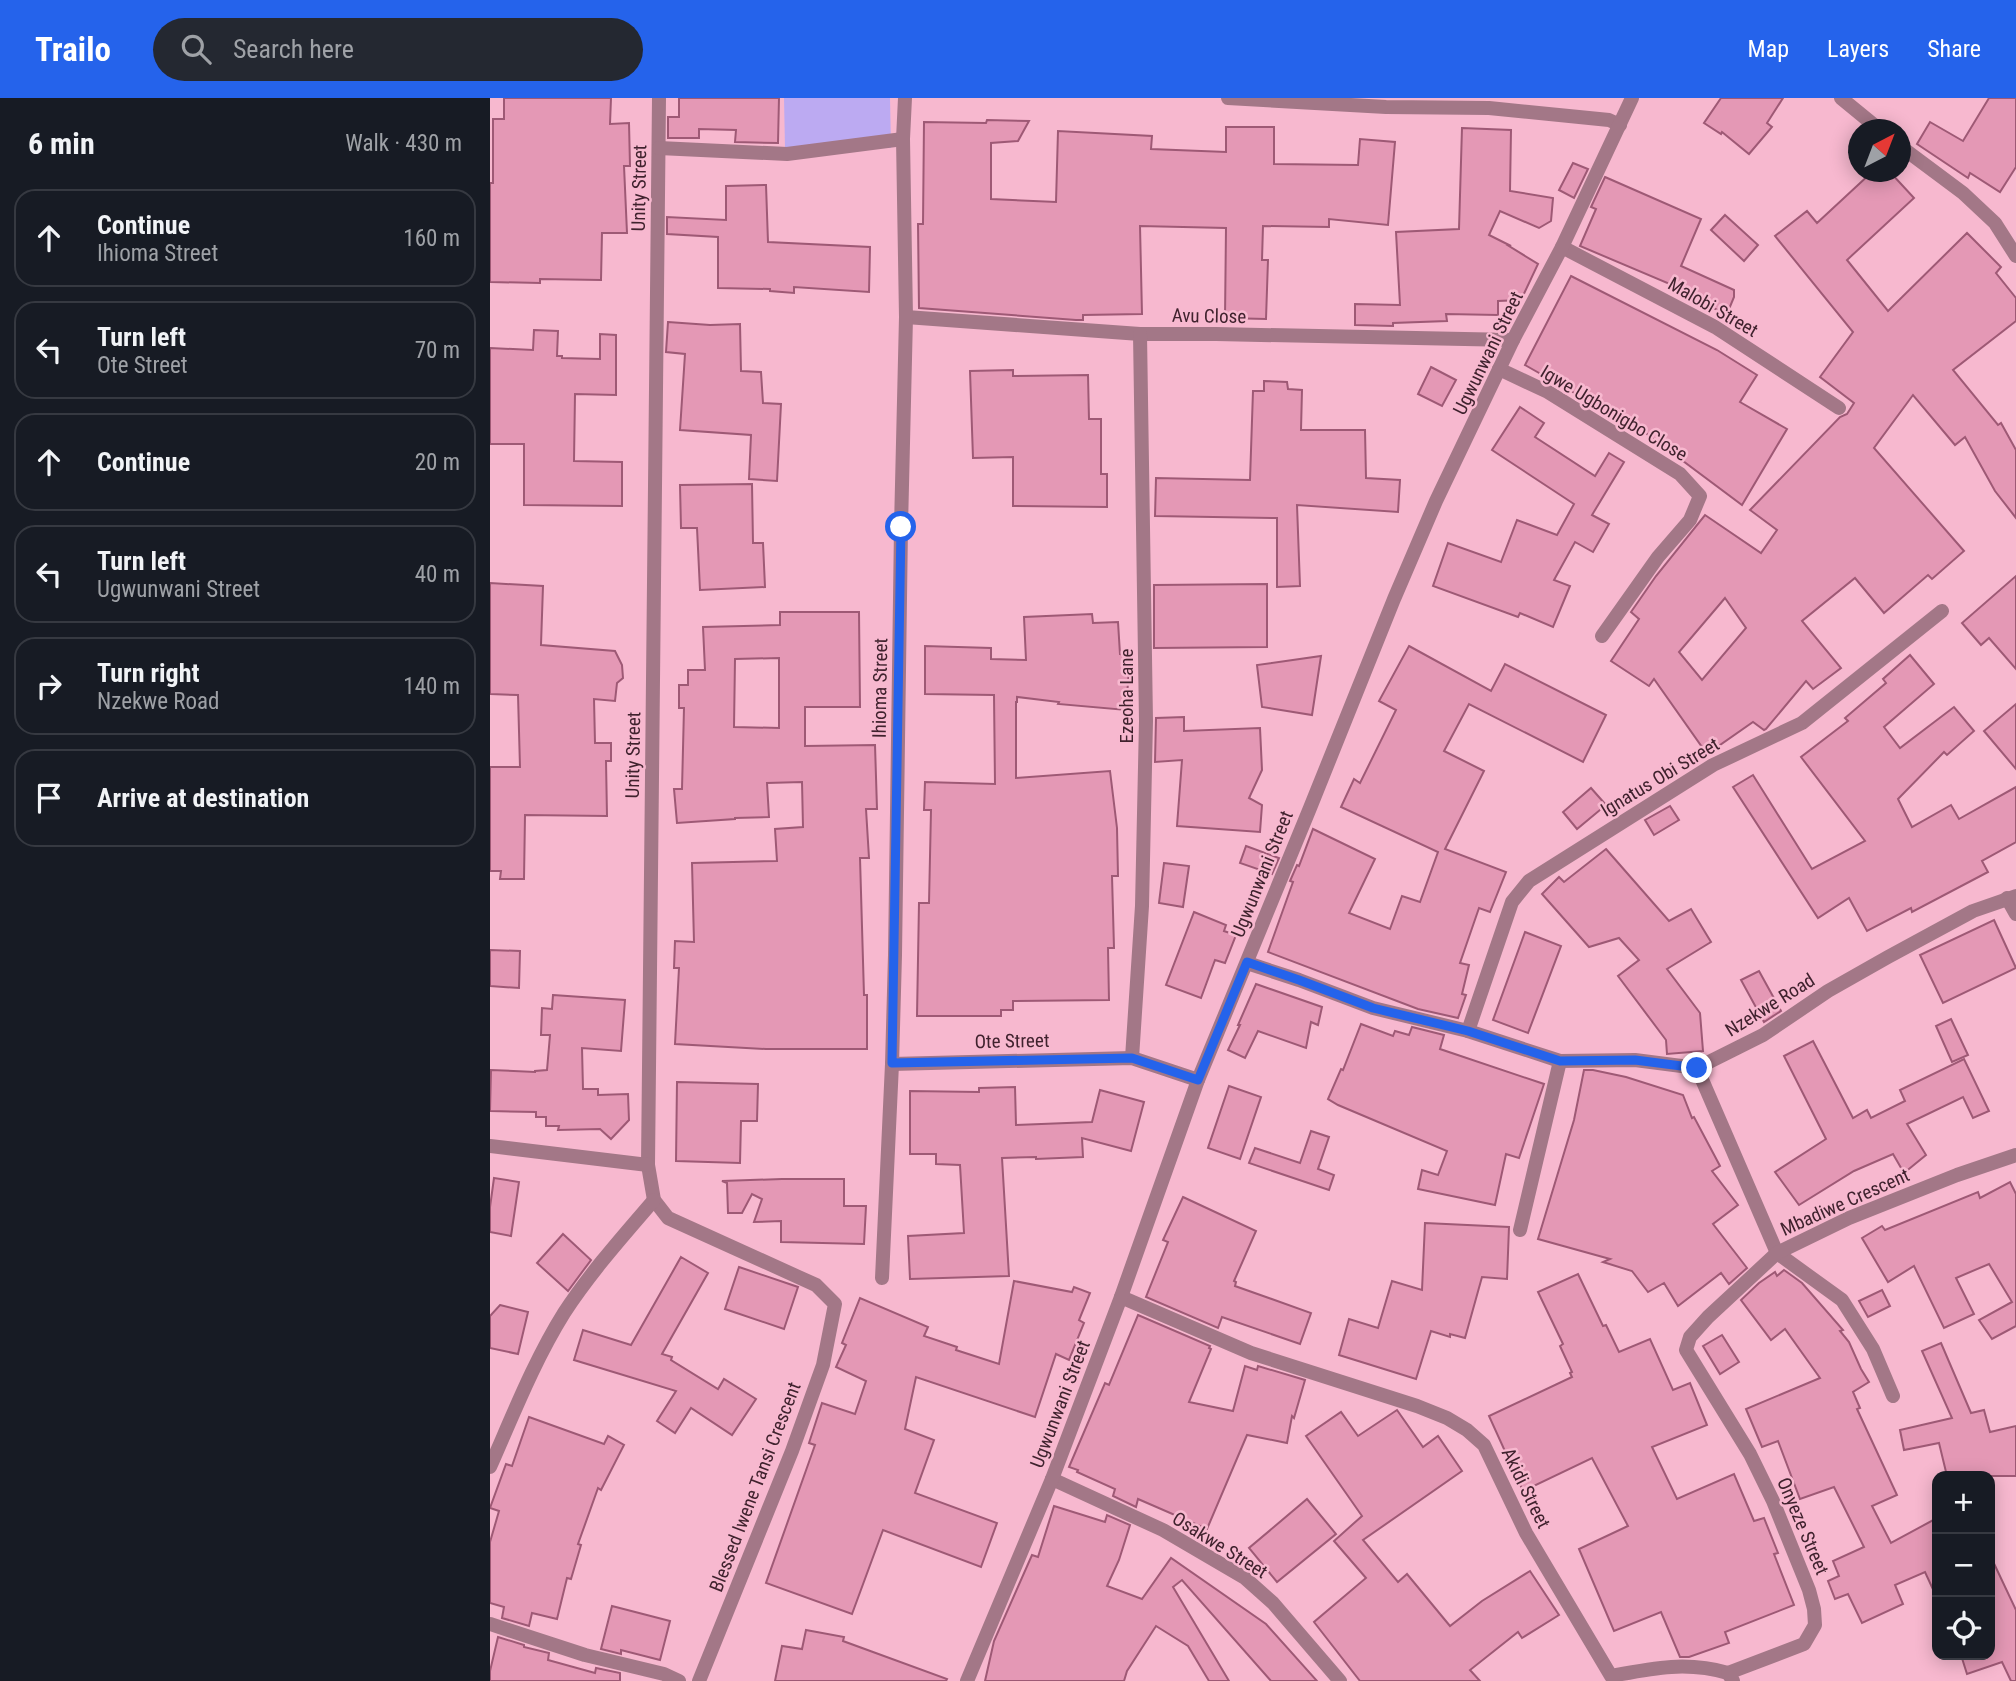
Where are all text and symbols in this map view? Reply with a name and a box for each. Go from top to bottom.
search box [153,18,643,81]
text: Trailo [35,30,111,69]
icon: search [177,30,215,68]
text: Search here [233,34,354,64]
text: Map [1748,35,1789,63]
text: Layers [1827,35,1889,63]
text: Share [1927,35,1981,63]
north arrow [1848,119,1911,182]
text: 6 min [28,126,95,161]
text: Walk · 430 m [345,130,462,157]
street label: Unity Street [627,144,651,232]
text: Continue [97,210,190,240]
icon: ahead [30,219,68,257]
text: 160 m [403,225,460,252]
text: Ihioma Street [97,240,218,267]
street label: Malobi Street [1664,272,1762,342]
street label: Ugwunwani Street [1448,287,1528,419]
street label: Avu Close [1172,304,1246,328]
text: Turn left [97,322,186,352]
icon: left [30,331,68,369]
text: 70 m [415,337,460,364]
text: Ote Street [97,352,188,379]
street label: Igwe Ugbonigbo Close [1536,360,1692,466]
icon: ahead [30,443,68,481]
text: Continue [97,447,190,477]
text: 20 m [415,449,460,476]
route start [885,511,916,542]
text: Turn left [97,546,186,576]
icon: left [30,555,68,593]
text: 40 m [415,561,460,588]
text: Ugwunwani Street [97,576,260,603]
street label: Ihioma Street [868,638,892,738]
street label: Ezeoha Lane [1115,648,1138,743]
text: Turn right [97,658,199,688]
icon: right [30,667,68,705]
text: 140 m [403,673,460,700]
text: Nzekwe Road [97,688,220,715]
street label: Unity Street [621,711,645,799]
street label: Ignatus Obi Street [1597,733,1723,821]
icon: arrive [30,779,68,817]
text: Arrive at destination [97,783,309,813]
street label: Ugwunwani Street [1226,807,1298,941]
street label: Nzekwe Road [1721,968,1819,1042]
street label: Ote Street [974,1029,1050,1053]
route end [1681,1052,1712,1083]
street label: Mbadiwe Crescent [1777,1163,1913,1241]
street label: Ugwunwani Street [1025,1337,1095,1471]
street label: Blessed Iwene Tansi Crescent [704,1379,806,1595]
street label: Akidi Street [1497,1444,1555,1532]
map controls [1932,1471,1995,1660]
button: + [1932,1471,1995,1534]
street label: Onyeze Street [1772,1474,1834,1578]
street label: Osakwe Street [1168,1507,1272,1583]
button: − [1932,1534,1995,1597]
button: locate [1932,1597,1995,1660]

